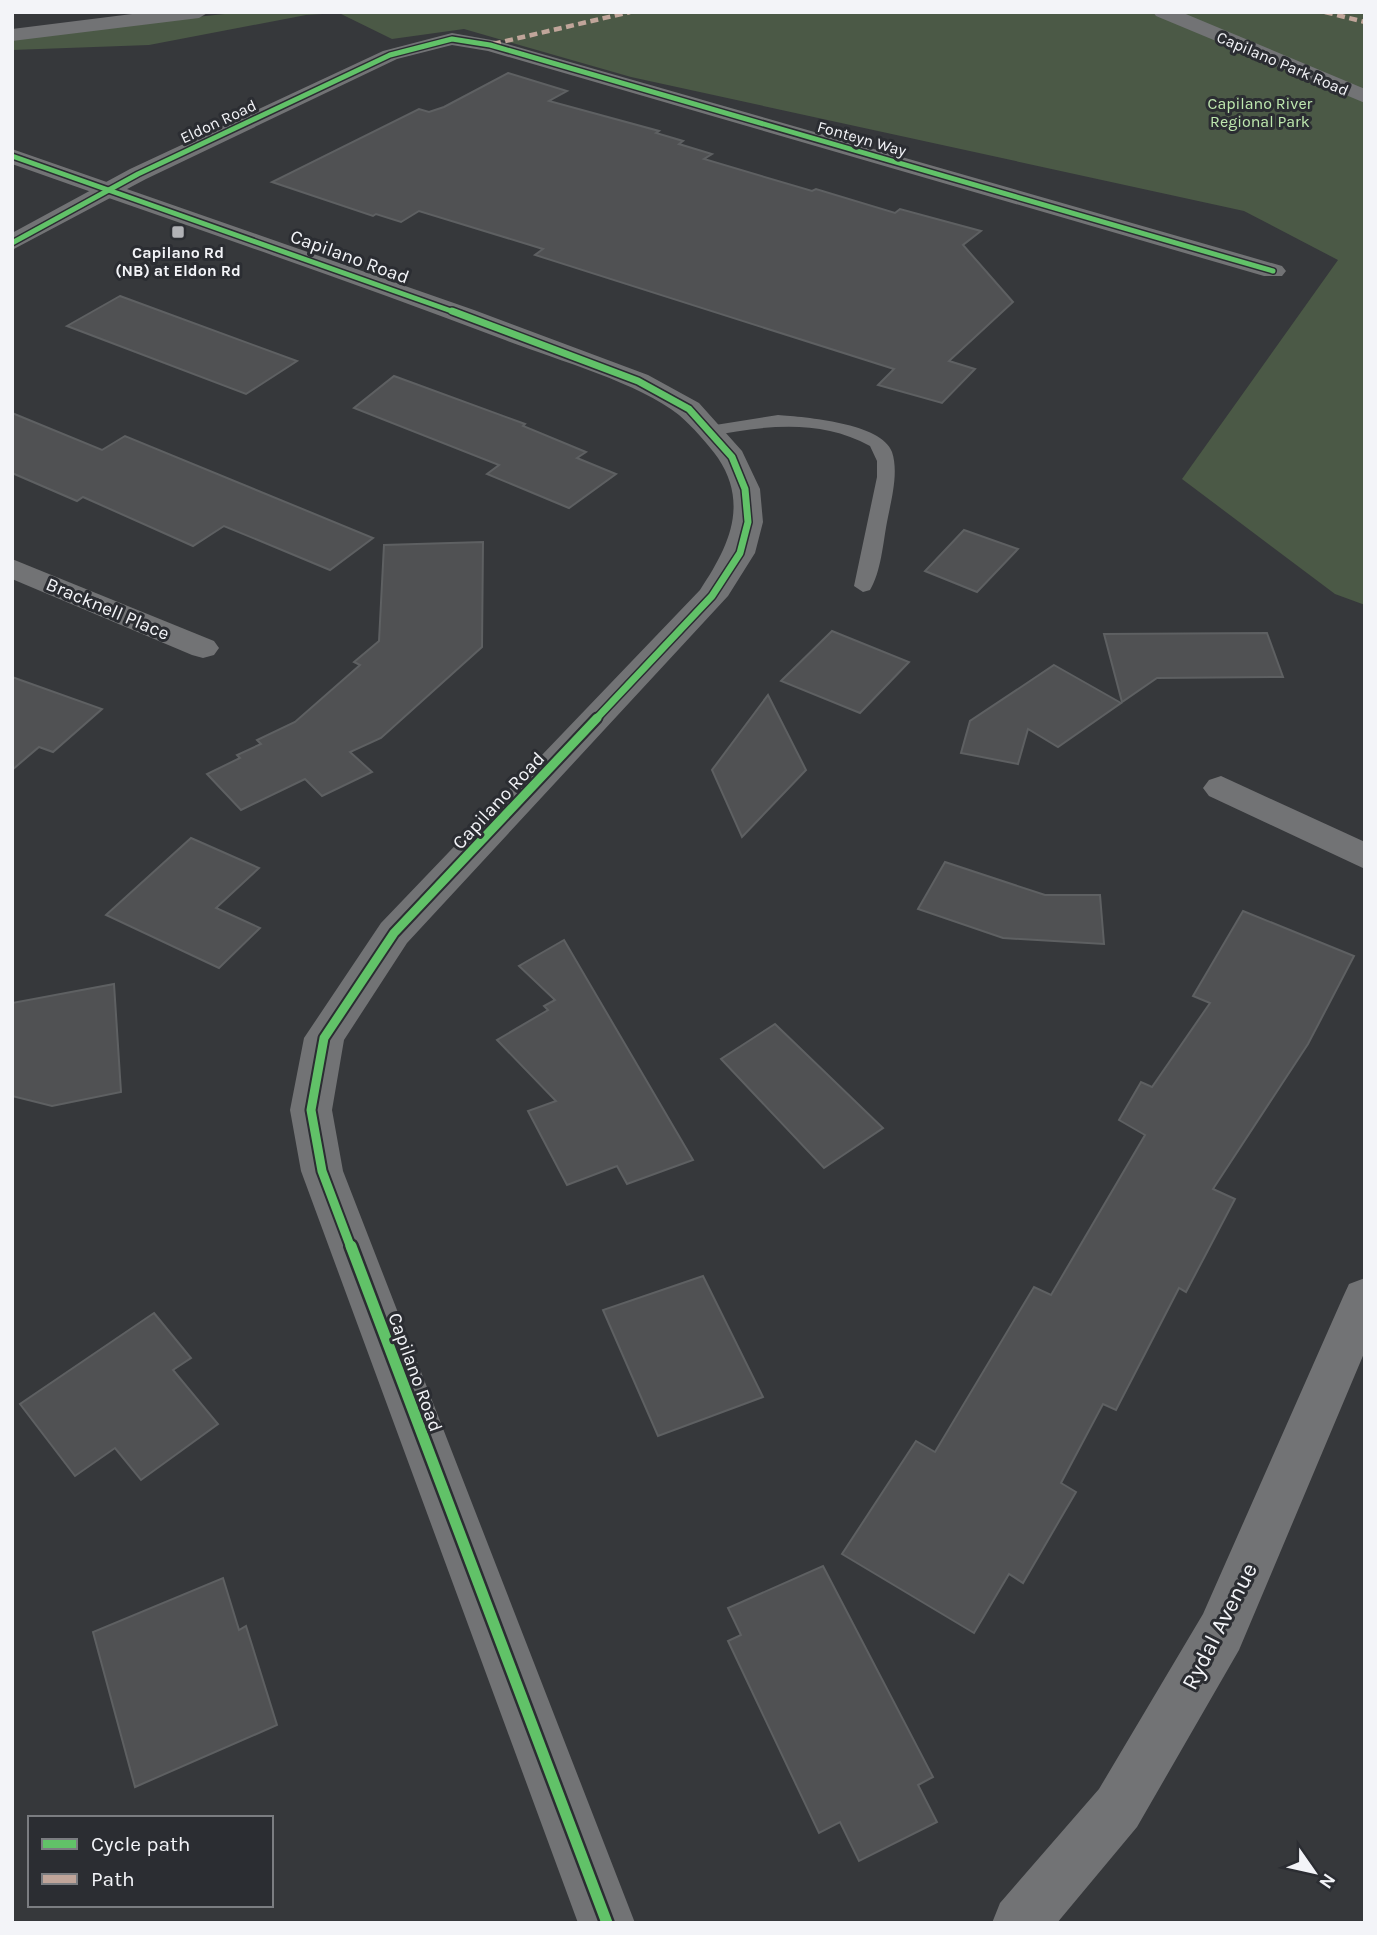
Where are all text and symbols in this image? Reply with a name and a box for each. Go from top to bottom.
street label: Capilano Park Road [1214,27,1352,100]
park label: Capilano River Regional Park [1208,94,1313,131]
street label: Eldon Road [177,96,259,147]
street label: Fonteyn Way [815,117,909,160]
marker: Capilano Rd (NB) at Eldon Rd [170,224,186,240]
street label: Capilano Road [287,225,412,289]
place label: Capilano Rd (NB) at Eldon Rd [115,243,241,280]
street label: Bracknell Place [43,573,173,645]
street label: Capilano Road [448,748,549,854]
street label: Capilano Road [383,1310,447,1435]
street label: Rydal Avenue [1176,1558,1263,1694]
legend [28,1816,273,1907]
text: Cycle path [91,1832,191,1856]
north arrow [1279,1837,1349,1907]
text: Path [91,1867,135,1891]
text: N [1314,1869,1340,1893]

